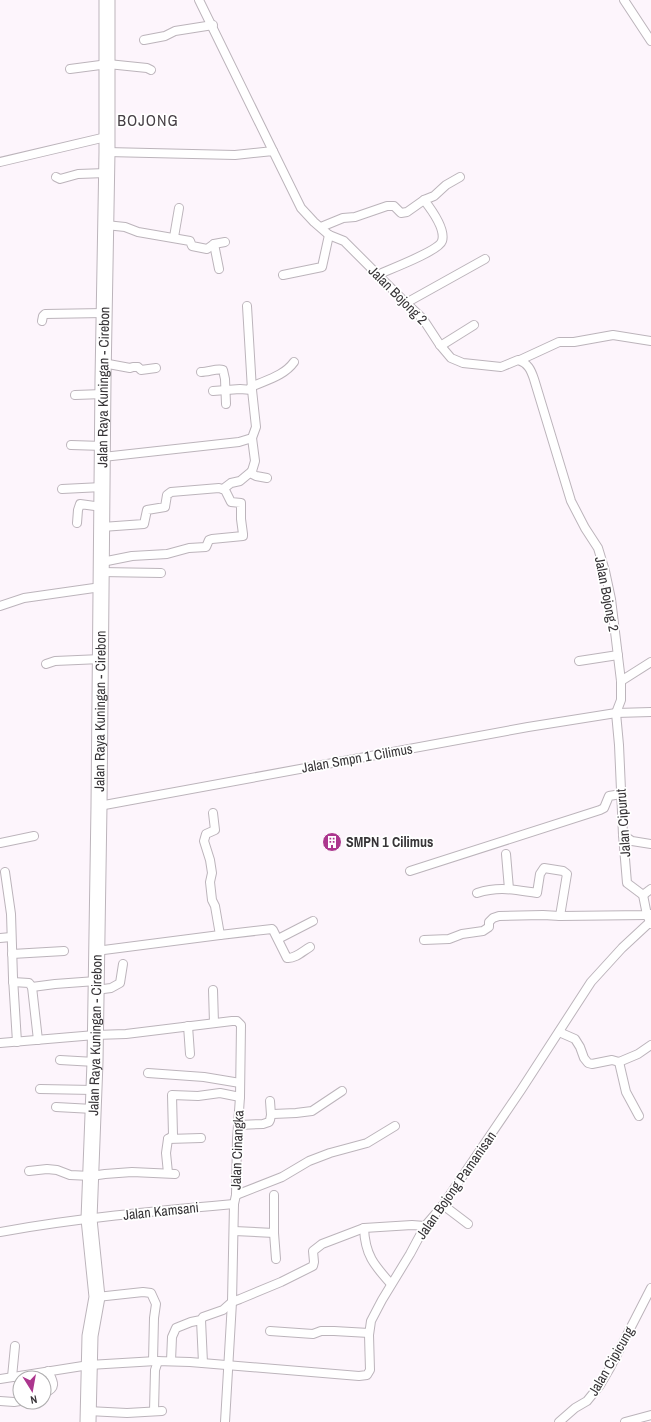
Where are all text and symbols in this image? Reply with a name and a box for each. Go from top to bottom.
district label: BOJONG [117,109,179,131]
street label: Jalan Bojong 2 [365,262,431,328]
street label: Jalan Raya Kuningan - Cirebon [93,307,113,468]
street label: Jalan Bojong 2 [591,555,623,633]
street label: Jalan Raya Kuningan - Cirebon [90,631,110,792]
street label: Jalan Smpn 1 Cilimus [300,739,414,777]
street label: Jalan Cipurut [612,788,634,858]
building icon: SMPN 1 Cilimus [321,831,343,853]
place label: SMPN 1 Cilimus [346,833,433,851]
street label: Jalan Raya Kuningan - Cirebon [84,955,106,1116]
street label: Jalan Cinangka [227,1109,247,1190]
street label: Jalan Bojong Pamanisan [412,1128,500,1242]
street label: Jalan Kamsani [122,1198,200,1224]
street label: Jalan Cipicung [584,1323,638,1399]
north arrow [12,1370,52,1410]
text: N [29,1392,38,1407]

